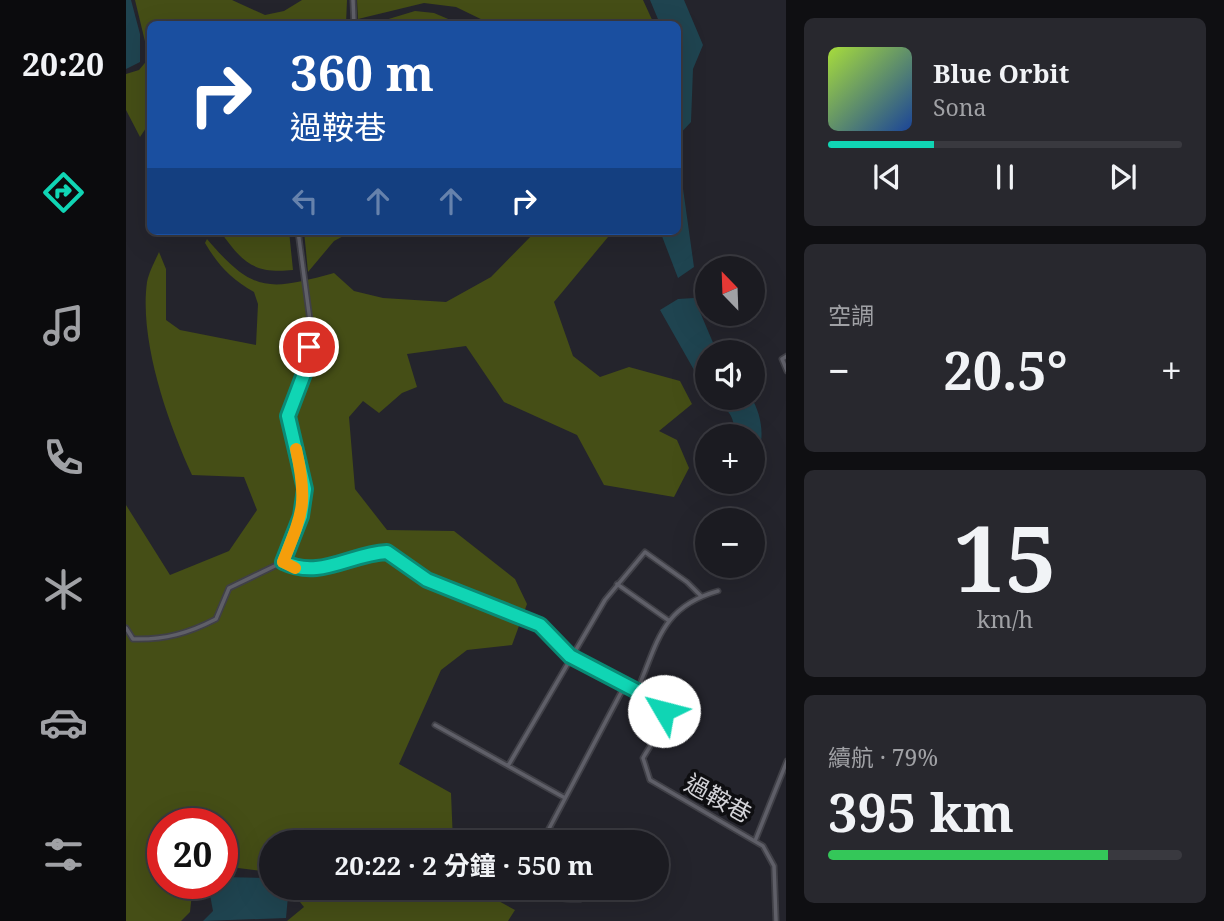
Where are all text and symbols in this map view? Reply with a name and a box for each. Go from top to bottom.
text: 360 m [290,39,434,105]
text: 20:20 [22,42,104,85]
icon: right [175,49,266,140]
text: Blue Orbit [933,55,1069,91]
text: Sona [933,91,987,123]
text: 過鞍巷 [290,105,386,148]
icon: previous [868,158,906,196]
icon: pause [986,158,1024,196]
icon: next [1104,158,1142,196]
icon: directions [39,168,88,217]
icon: left [286,182,324,220]
icon: ahead [359,182,397,220]
icon: ahead [432,182,470,220]
icon: right [505,182,543,220]
north arrow [695,256,765,326]
map controls [695,256,765,578]
text: 空調 [828,299,874,331]
icon: music [39,301,88,350]
pin [279,317,339,377]
icon: arrive [290,328,328,366]
text: 20.5° [943,334,1068,405]
button: sound [695,340,765,410]
text: − [828,344,850,396]
text: + [1161,344,1182,396]
button: + [695,424,765,494]
icon: phone [39,433,88,482]
text: 15 [954,495,1056,619]
button: − [695,508,765,578]
icon: climate [39,565,88,614]
text: km/h [977,603,1033,635]
position arrow [627,674,701,748]
icon: car [39,698,88,747]
text: 續航 · 79% [828,741,938,773]
street label: 過鞍巷 [679,766,758,830]
text: 395 km [828,776,1014,847]
speed limit sign: 20 [147,808,238,899]
icon: filters [39,830,88,879]
text: 20:22 · 2 分鐘 · 550 m [335,847,593,883]

